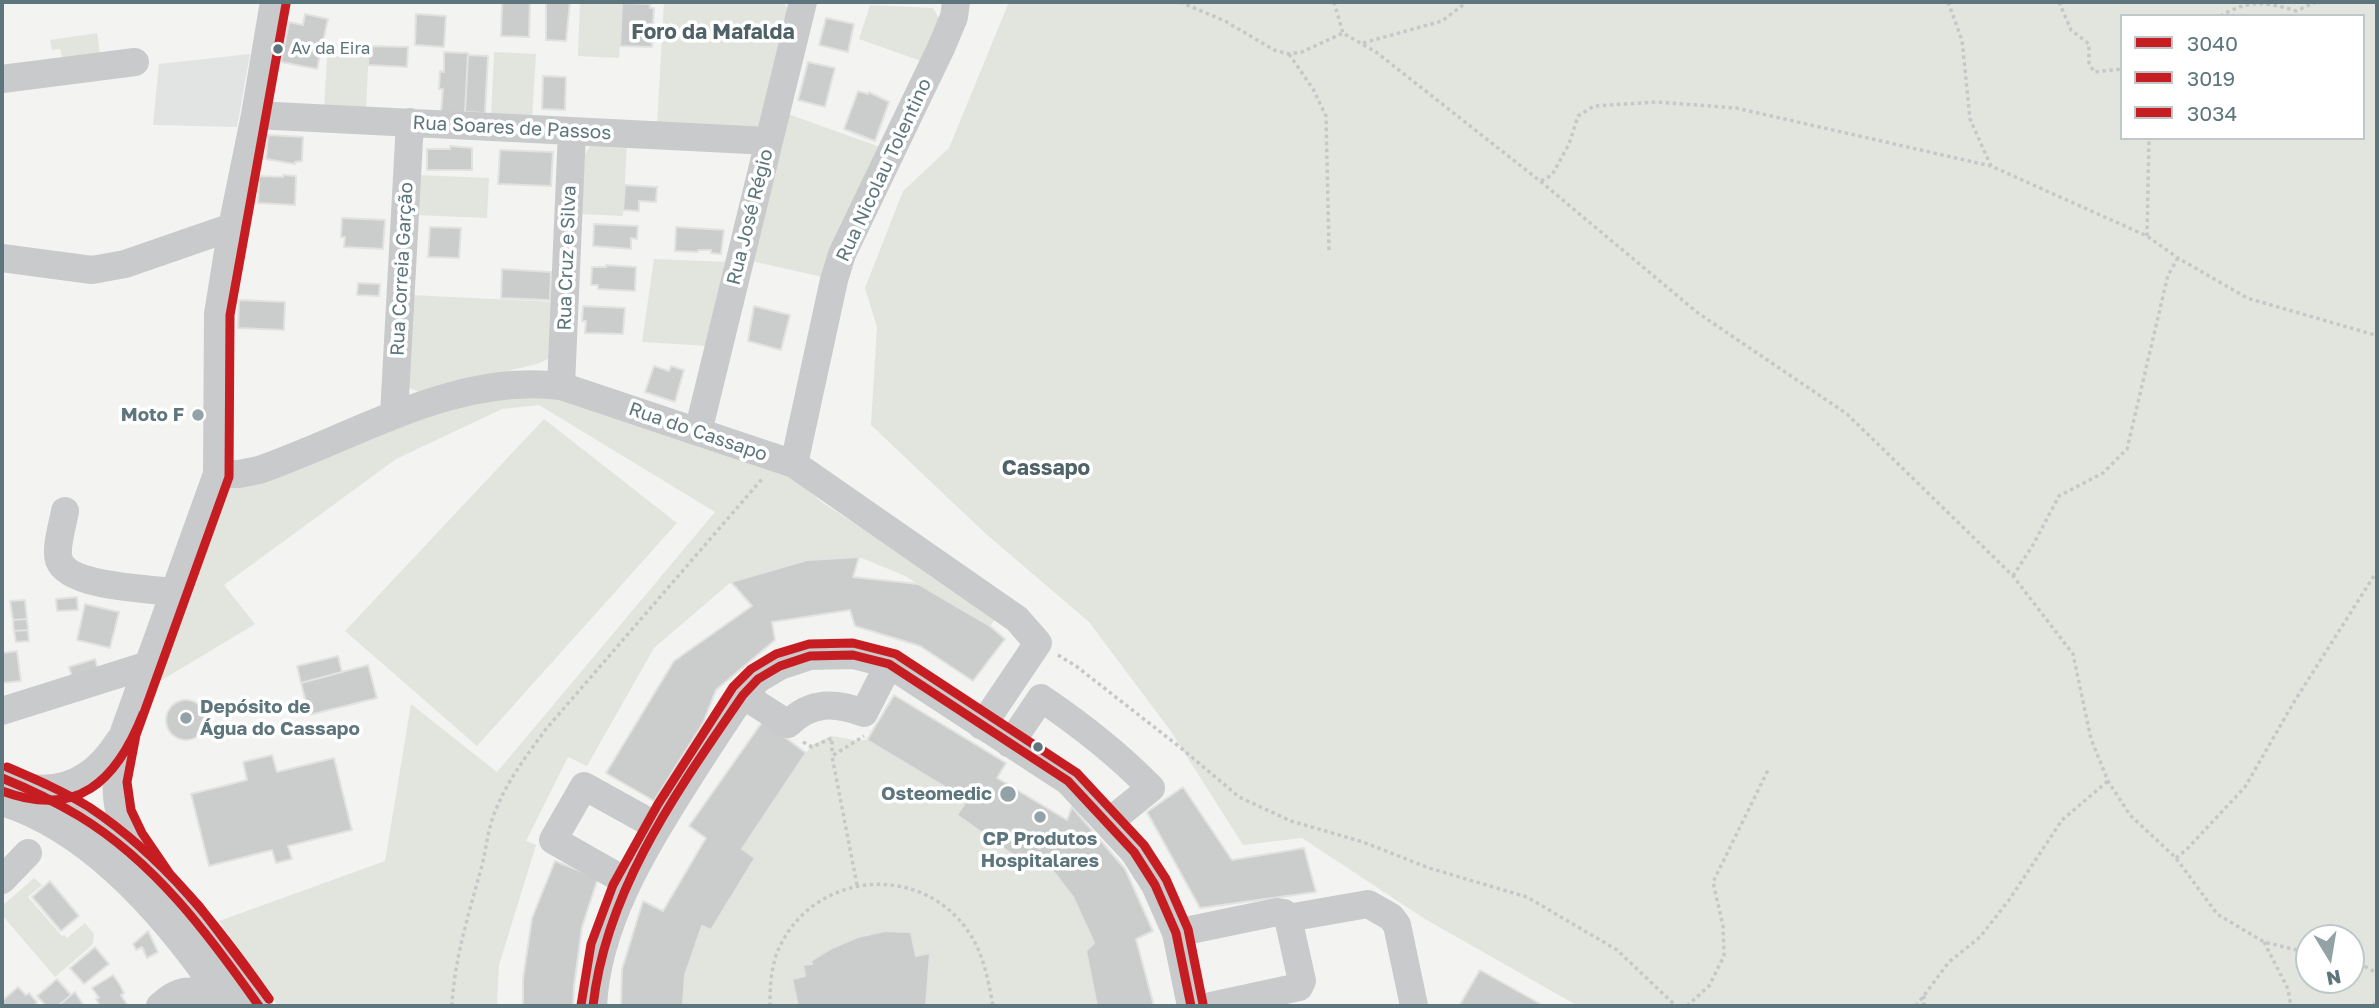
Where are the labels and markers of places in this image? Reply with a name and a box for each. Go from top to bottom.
place label: Av da Eira [291,39,370,59]
marker: Av da Eira [271,42,285,56]
place label: Moto F [121,404,184,426]
marker: Moto F [190,407,206,423]
place label: Depósito de Água do Cassapo [200,696,360,740]
marker: Depósito de Água do Cassapo [178,710,194,726]
unlabelled marker [1031,740,1045,754]
place label: Osteomedic [881,783,992,805]
marker: Osteomedic [998,784,1018,804]
marker: CP Produtos Hospitalares [1032,809,1048,825]
place label: CP Produtos Hospitalares [981,828,1099,872]

